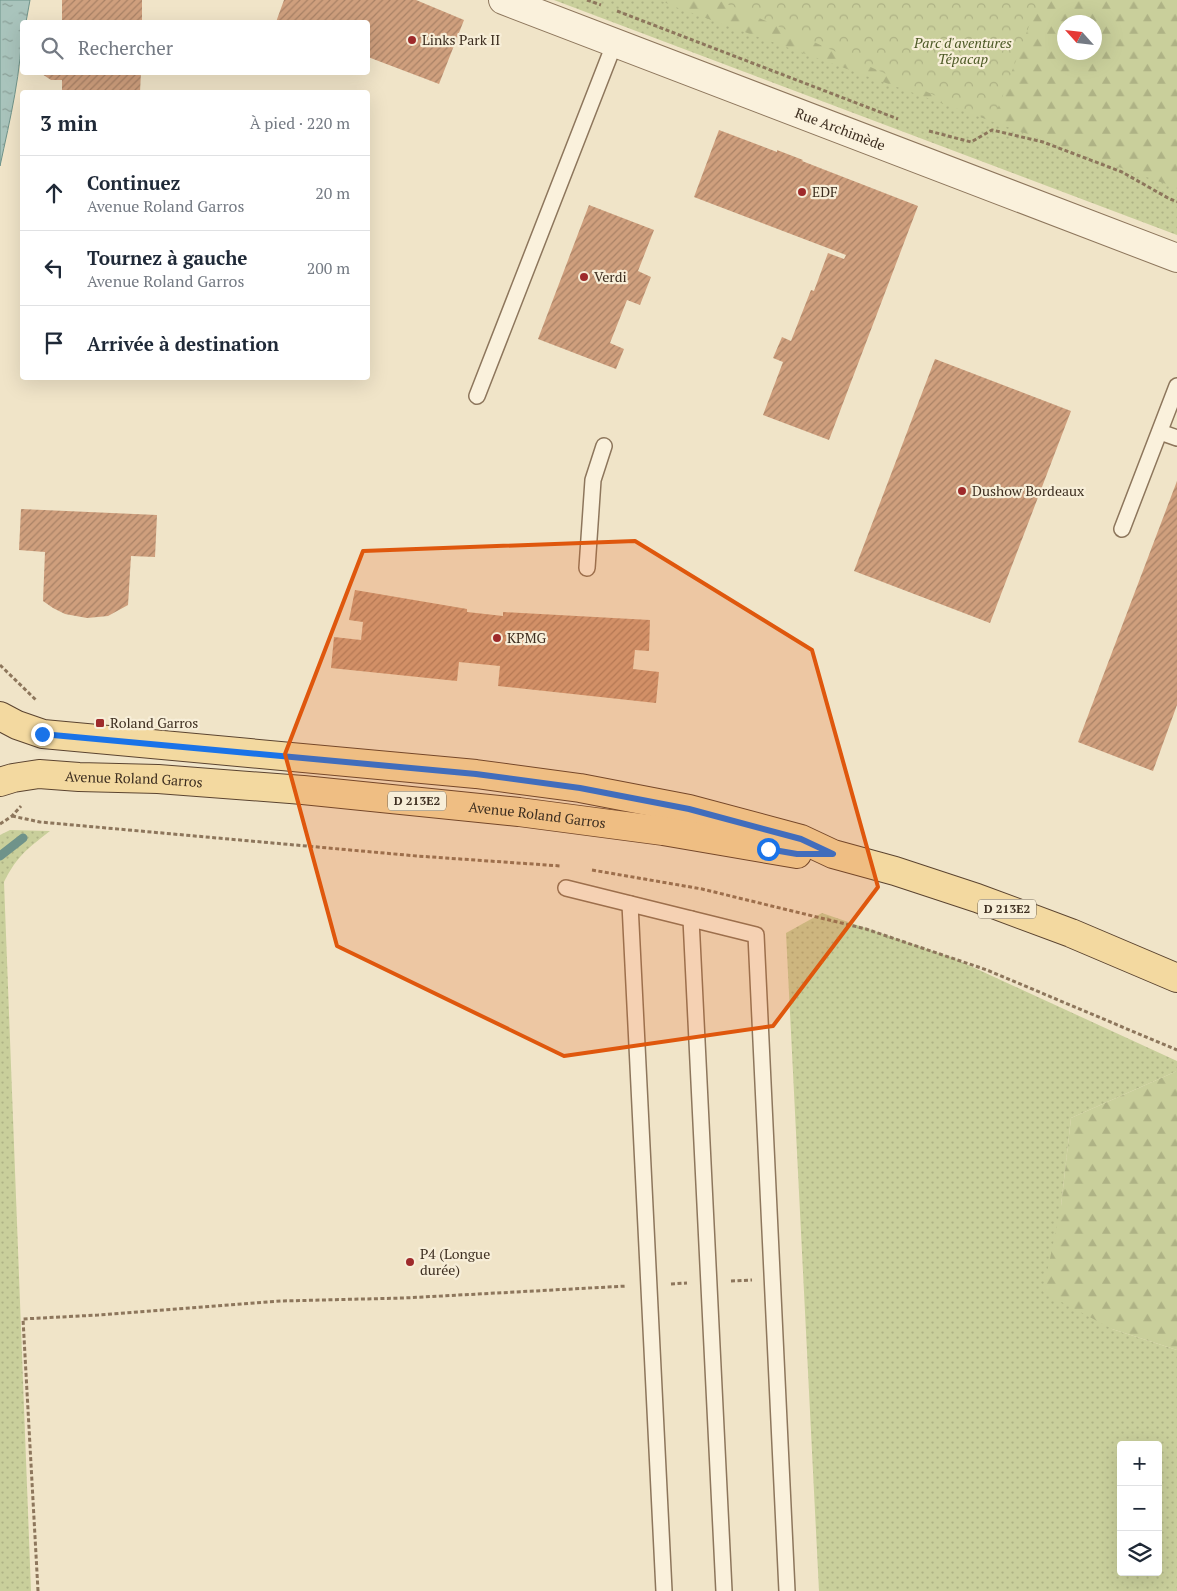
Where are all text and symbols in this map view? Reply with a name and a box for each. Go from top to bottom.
north arrow [1057,15,1102,60]
search box [20,20,370,75]
place label: Links Park II [422,30,500,49]
park label: Parc d'aventures Tépacap [913,33,1012,68]
icon: search [38,34,66,62]
marker: Links Park II [406,34,418,46]
text: Rechercher [78,35,173,60]
street label: Rue Archimède [793,103,888,154]
text: 3 min [40,109,97,137]
text: À pied · 220 m [250,112,350,134]
text: Continuez [87,170,180,195]
icon: ahead [40,179,68,207]
text: 20 m [315,182,350,204]
place label: EDF [812,182,838,201]
marker: EDF [796,186,808,198]
text: Avenue Roland Garros [87,195,244,217]
text: Tournez à gauche [87,245,248,270]
icon: left [40,254,68,282]
text: 200 m [307,257,350,279]
place label: Verdi [594,267,627,286]
text: Avenue Roland Garros [87,270,244,292]
marker: Verdi [578,271,590,283]
icon: arrive [40,329,68,357]
text: Arrivée à destination [87,331,279,356]
place label: Dushow Bordeaux [972,481,1085,500]
marker: Dushow Bordeaux [956,485,968,497]
place label: KPMG [507,628,547,647]
marker: KPMG [491,632,503,644]
place label: Roland Garros [110,713,198,732]
marker: Roland Garros [94,717,106,729]
route end [31,723,54,746]
street label: Avenue Roland Garros [64,766,203,791]
road number: D 213E2 [388,791,446,810]
street label: Avenue Roland Garros [468,797,607,832]
route start [757,838,780,861]
road number: D 213E2 [978,900,1036,919]
place label: P4 (Longue durée) [420,1244,490,1279]
marker: P4 (Longue durée) [404,1256,416,1268]
map controls [1117,1441,1162,1576]
button: + [1117,1441,1162,1486]
button: − [1117,1486,1162,1531]
button: layers [1117,1531,1162,1576]

